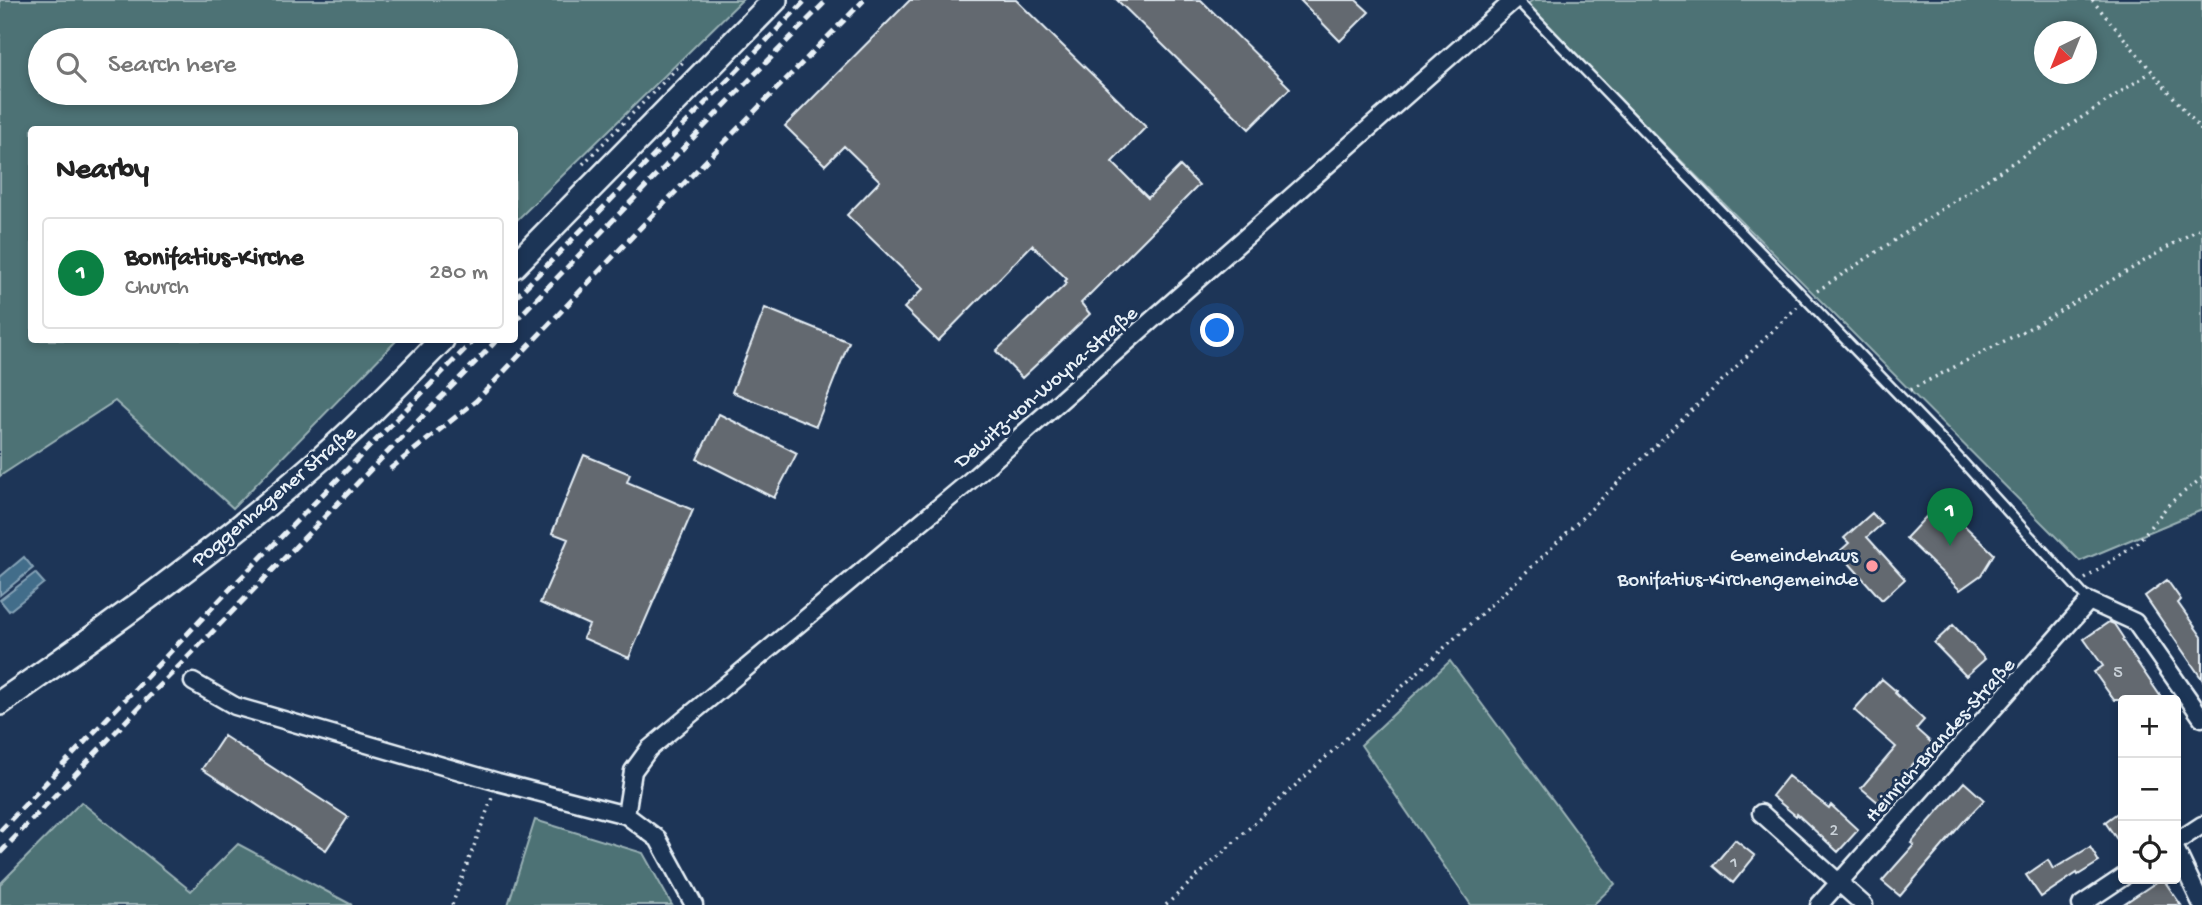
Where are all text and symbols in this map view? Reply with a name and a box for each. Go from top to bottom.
north arrow [2034,21,2097,84]
search box [28,28,518,105]
icon: search [52,48,90,86]
text: Search here [108,51,236,82]
text: Nearby [56,154,149,189]
text: Bonifatius-Kirche [125,244,304,275]
text: 1 [76,260,86,287]
text: 280 m [429,260,488,287]
text: Church [125,275,189,302]
street label: Dewitz-von-Woyna-Straße [949,301,1145,476]
your location [1200,313,1234,347]
street label: Poggenhagener Straße [187,421,364,574]
pin: 1 [1927,488,1973,546]
place label: Gemeindehaus Bonifatius-Kirchengemeinde [1616,545,1859,594]
marker: Gemeindehaus Bonifatius-Kirchengemeinde [1864,558,1880,574]
street label: Heinrich-Brandes-Straße [1861,653,2023,829]
house number: 5 [2113,663,2123,684]
map controls [2118,695,2181,884]
button: + [2118,695,2181,758]
button: − [2118,758,2181,821]
house number: 2 [1830,821,1839,842]
button: locate [2118,821,2181,884]
house number: 1 [1729,853,1738,874]

